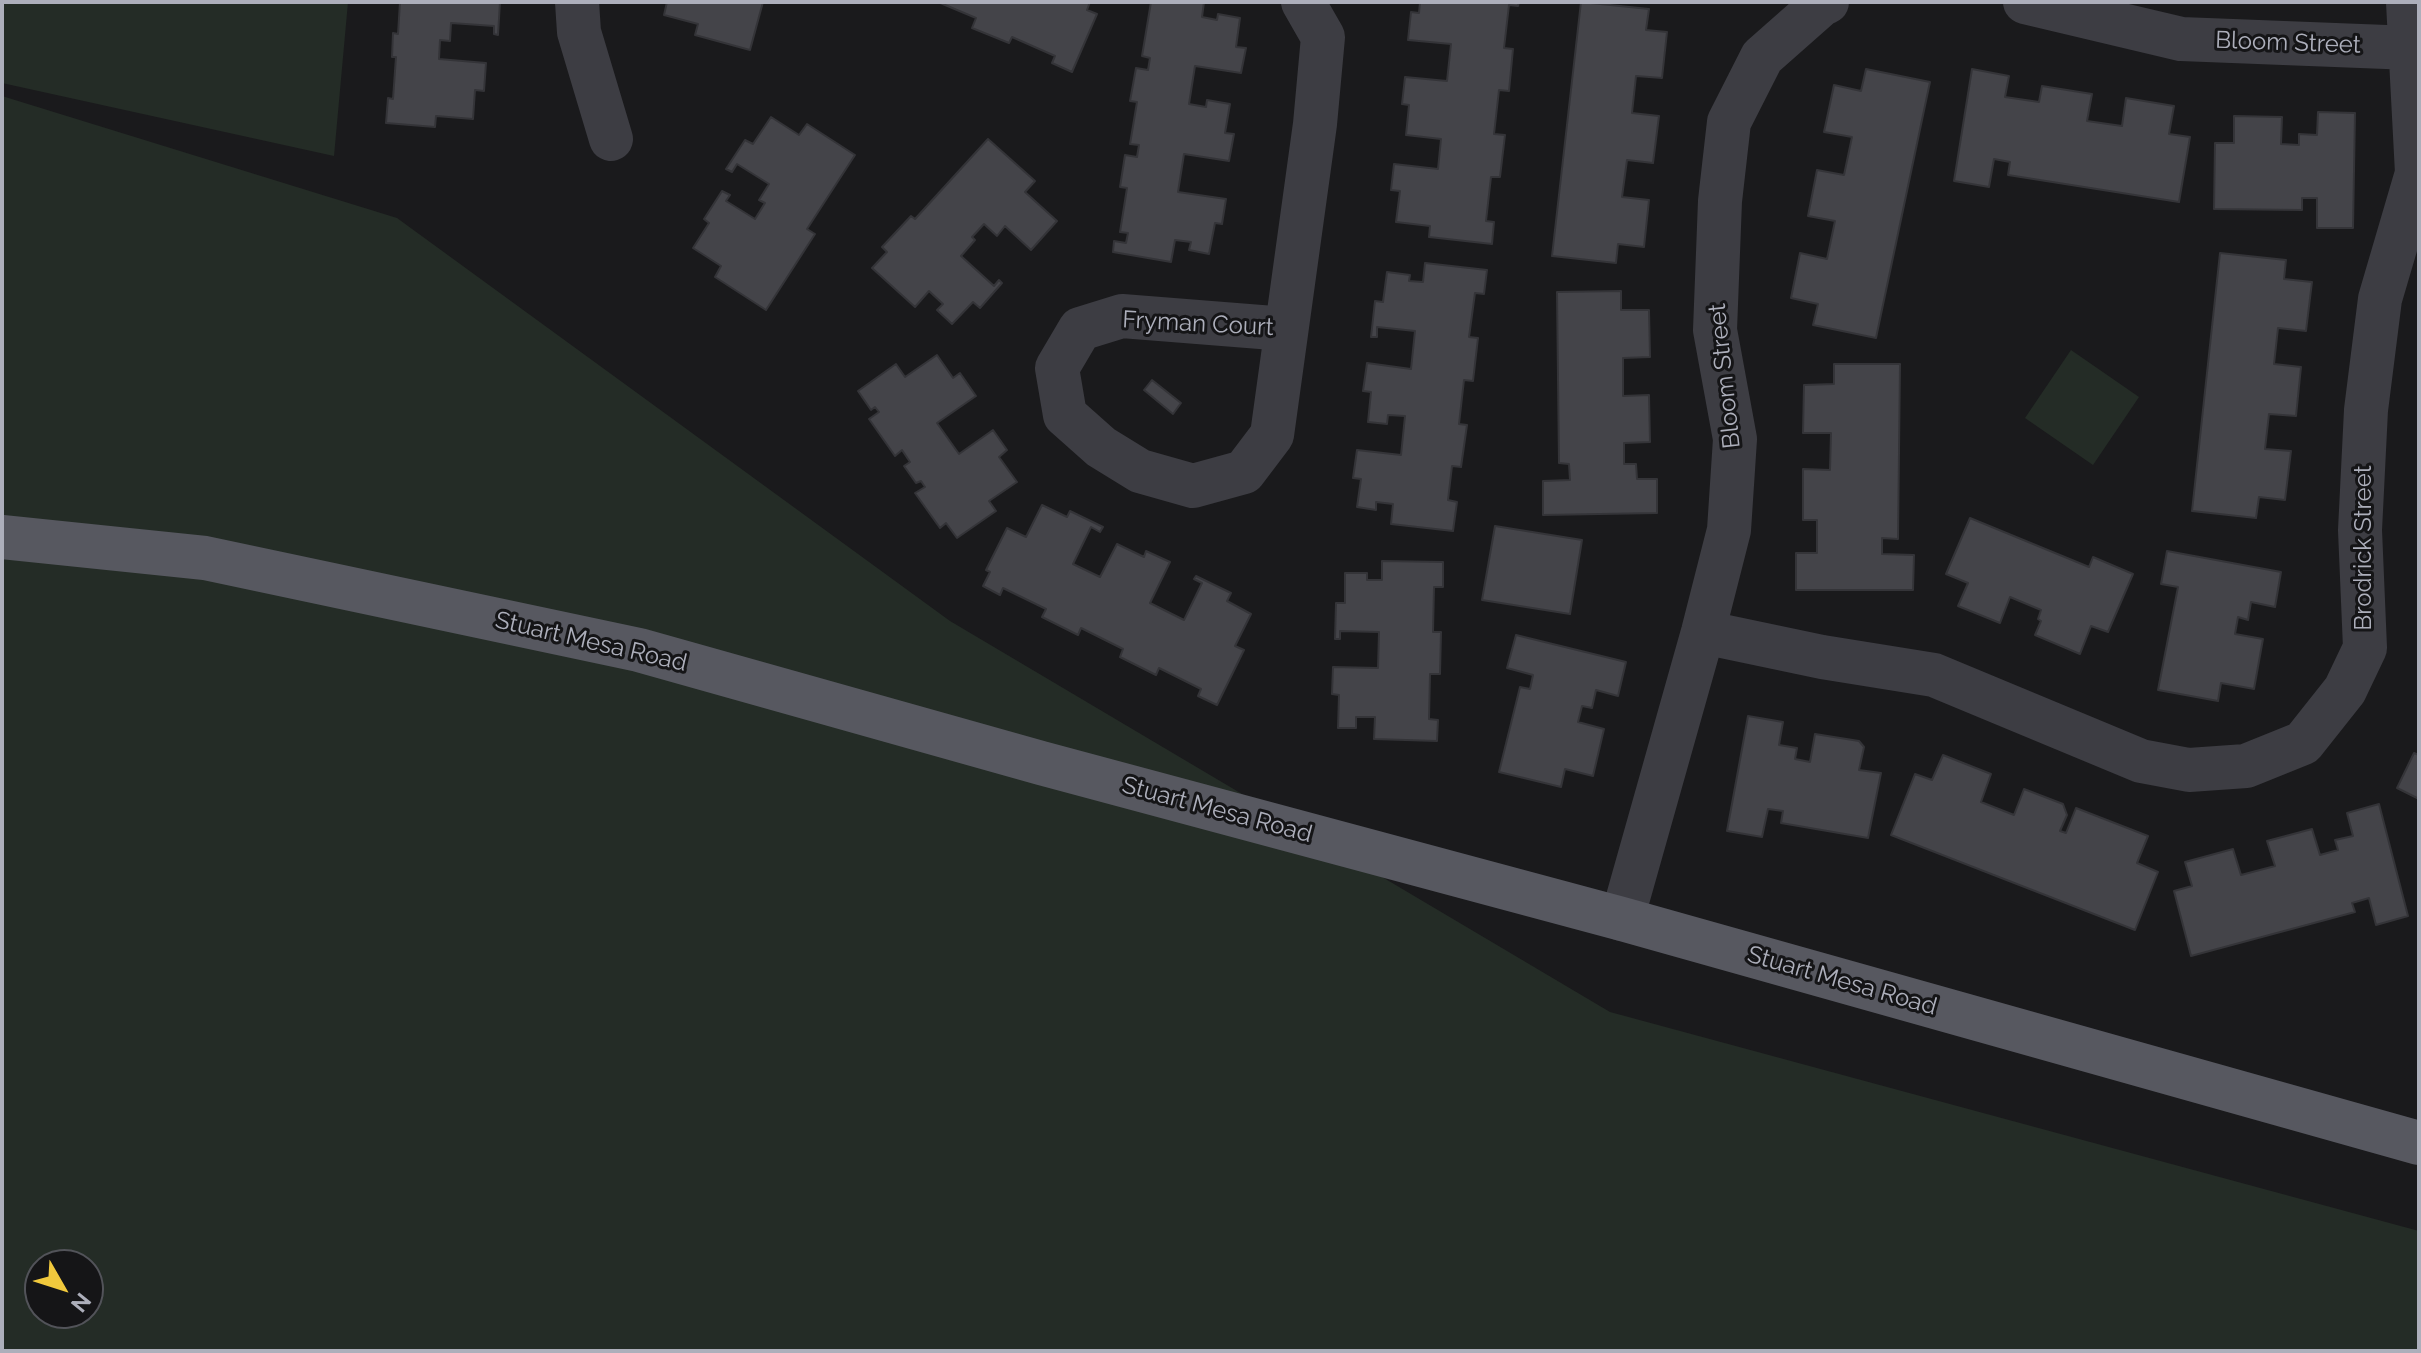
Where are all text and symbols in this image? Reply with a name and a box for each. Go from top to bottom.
street label: Bloom Street [2215,26,2361,60]
street label: Bloom Street [1703,302,1747,450]
street label: Fryman Court [1122,306,1274,342]
street label: Brodrick Street [2350,465,2378,631]
street label: Stuart Mesa Road [492,606,690,678]
street label: Stuart Mesa Road [1119,771,1315,849]
street label: Stuart Mesa Road [1744,940,1940,1022]
north arrow [24,1249,104,1329]
text: N [66,1288,96,1318]

